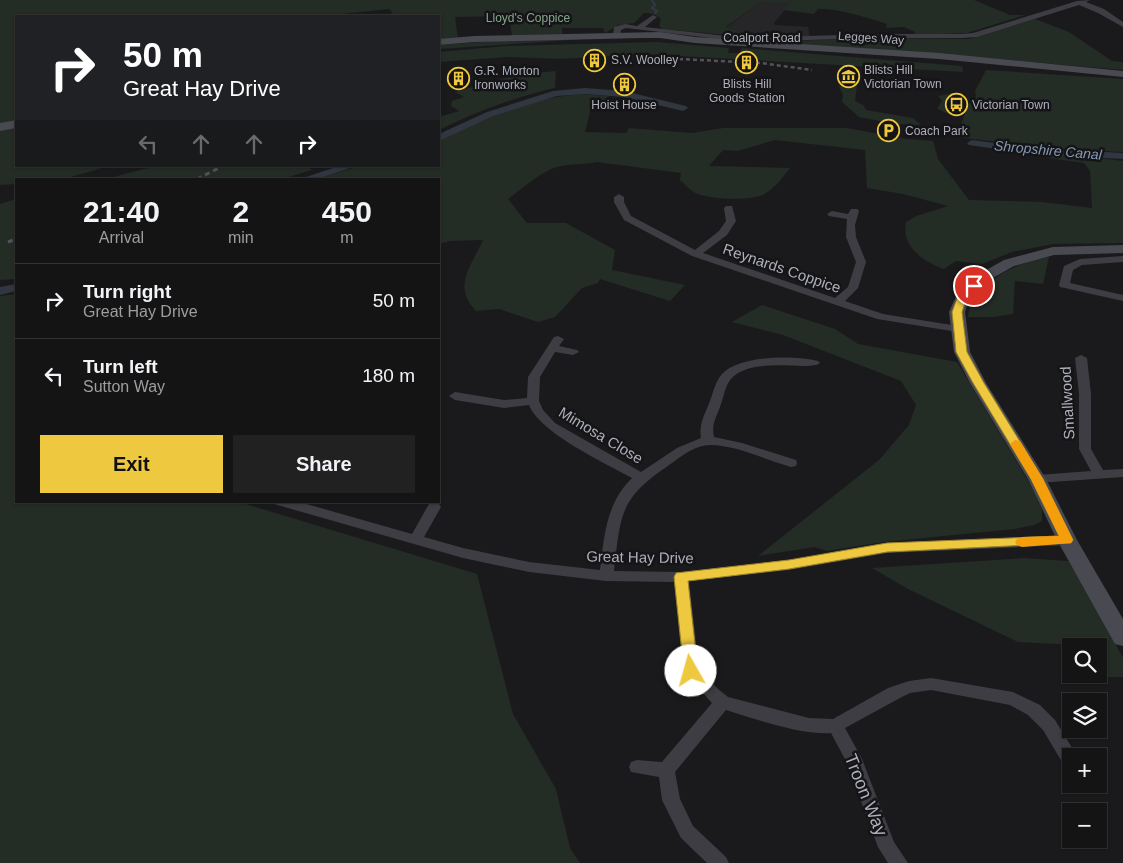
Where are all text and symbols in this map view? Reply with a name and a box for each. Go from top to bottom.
park label: Lloyd's Coppice [486,11,570,25]
street label: Legges Way [837,29,905,47]
street label: Coalport Road [723,31,801,45]
icon: right [40,35,105,100]
text: 50 m [123,35,203,74]
building icon: S.V. Woolley [583,48,607,72]
building icon: Blists Hill Goods Station [735,51,759,75]
place label: S.V. Woolley [611,53,678,67]
place label: Blists Hill Victorian Town [864,63,942,91]
place label: G.R. Morton Ironworks [474,64,539,92]
museum icon: Blists Hill Victorian Town [836,65,860,89]
building icon: G.R. Morton Ironworks [446,66,470,90]
building icon: Hoist House [612,72,636,96]
text: Great Hay Drive [123,76,281,101]
place label: Blists Hill Goods Station [709,77,785,105]
bus stop icon: Victorian Town [944,93,968,117]
place label: Hoist House [591,98,657,112]
place label: Victorian Town [972,98,1050,112]
parking icon: Coach Park [877,119,901,143]
place label: Coach Park [905,124,969,138]
icon: left [134,130,162,158]
icon: ahead [187,130,215,158]
icon: ahead [240,130,268,158]
icon: right [293,130,321,158]
water label: Shropshire Canal [993,137,1103,163]
text: 21:40 [83,195,160,228]
text: 2 [232,195,249,228]
text: 450 [322,195,372,228]
text: Arrival [99,229,144,246]
text: min [228,229,254,246]
text: m [340,229,353,246]
street label: Reynards Coppice [721,240,843,296]
pin [953,265,995,307]
icon: arrive [960,272,988,300]
text: Turn right [83,281,171,302]
icon: right [40,287,68,315]
text: 50 m [373,290,415,311]
text: Great Hay Drive [83,303,198,320]
text: Turn left [83,356,158,377]
icon: left [40,362,68,390]
text: 180 m [362,365,415,386]
street label: Smallwood [1057,366,1077,440]
text: Sutton Way [83,378,165,395]
street label: Mimosa Close [556,403,646,467]
button: Exit [40,435,223,493]
button: Share [233,435,415,493]
street label: Great Hay Drive [586,548,694,566]
map controls [1062,638,1107,848]
button: search [1062,638,1107,683]
position arrow [664,644,716,696]
button: layers [1062,693,1107,738]
button: + [1062,748,1107,793]
street label: Troon Way [840,751,892,839]
button: − [1062,803,1107,848]

